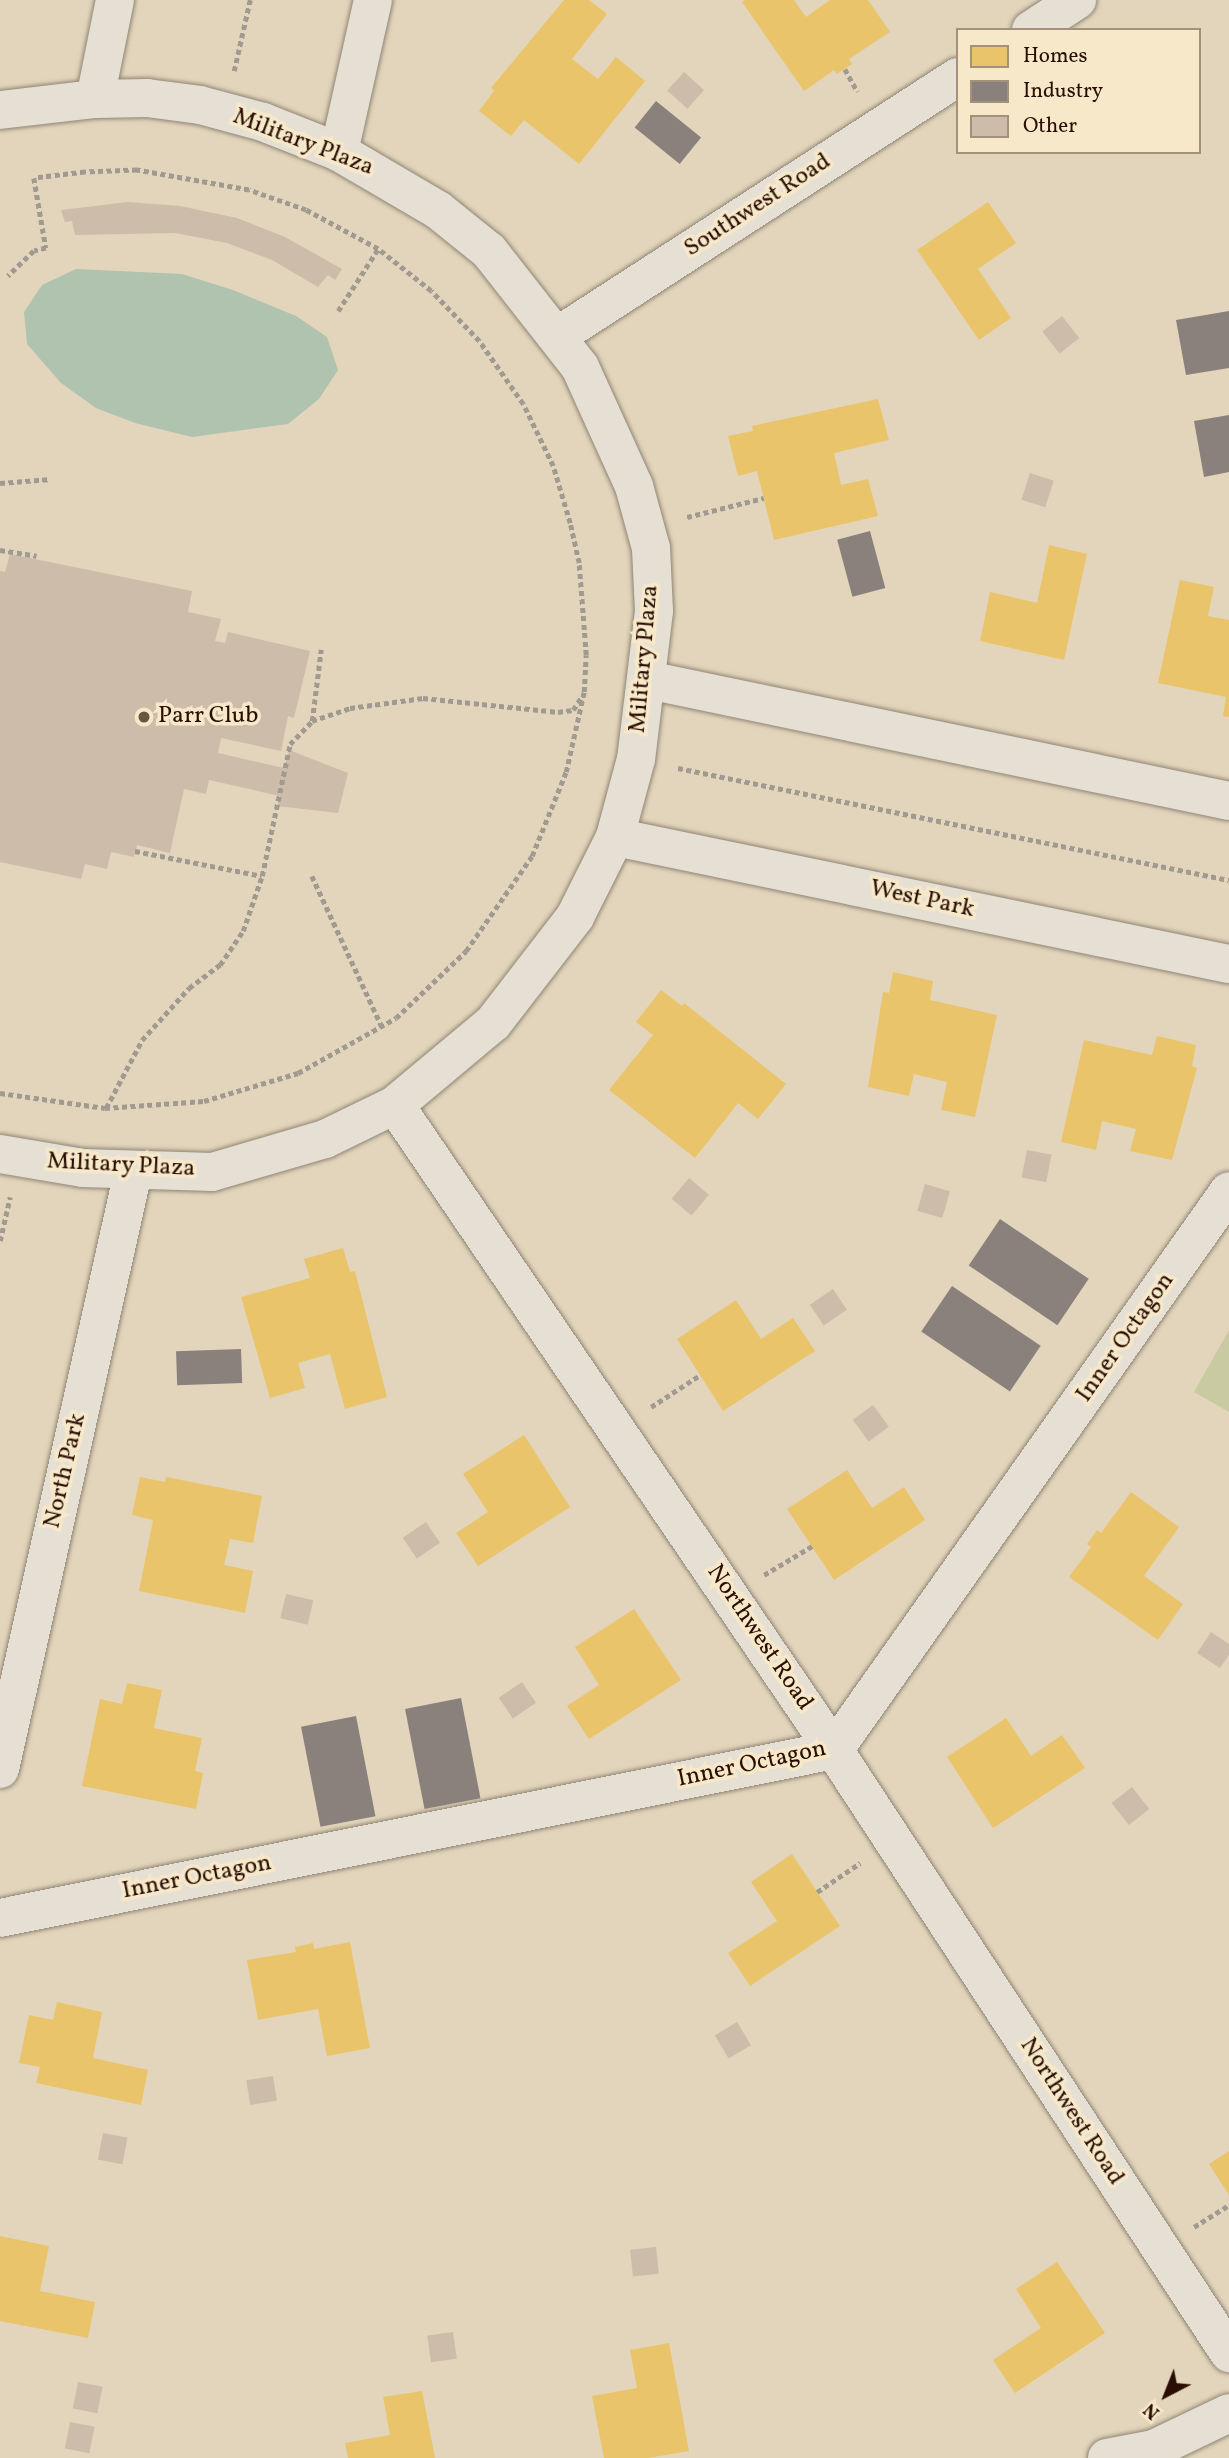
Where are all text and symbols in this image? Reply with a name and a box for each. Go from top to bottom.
legend [956,28,1201,154]
text: Homes [1023,42,1088,71]
text: Industry [1023,77,1103,106]
street label: Military Plaza [228,103,378,183]
text: Other [1023,112,1077,141]
street label: Southwest Road [679,148,837,264]
street label: Military Plaza [624,583,666,735]
place label: Parr Club [158,703,258,731]
marker: Parr Club [136,709,152,725]
street label: West Park [867,875,977,925]
street label: Military Plaza [46,1148,196,1184]
street label: Inner Octagon [1071,1268,1181,1408]
street label: North Park [39,1411,93,1531]
street label: Northwest Road [700,1560,818,1716]
street label: Inner Octagon [675,1735,829,1795]
street label: Inner Octagon [120,1849,274,1907]
street label: Northwest Road [1013,2033,1129,2191]
north arrow [1131,2360,1201,2430]
text: N [1138,2396,1166,2425]

